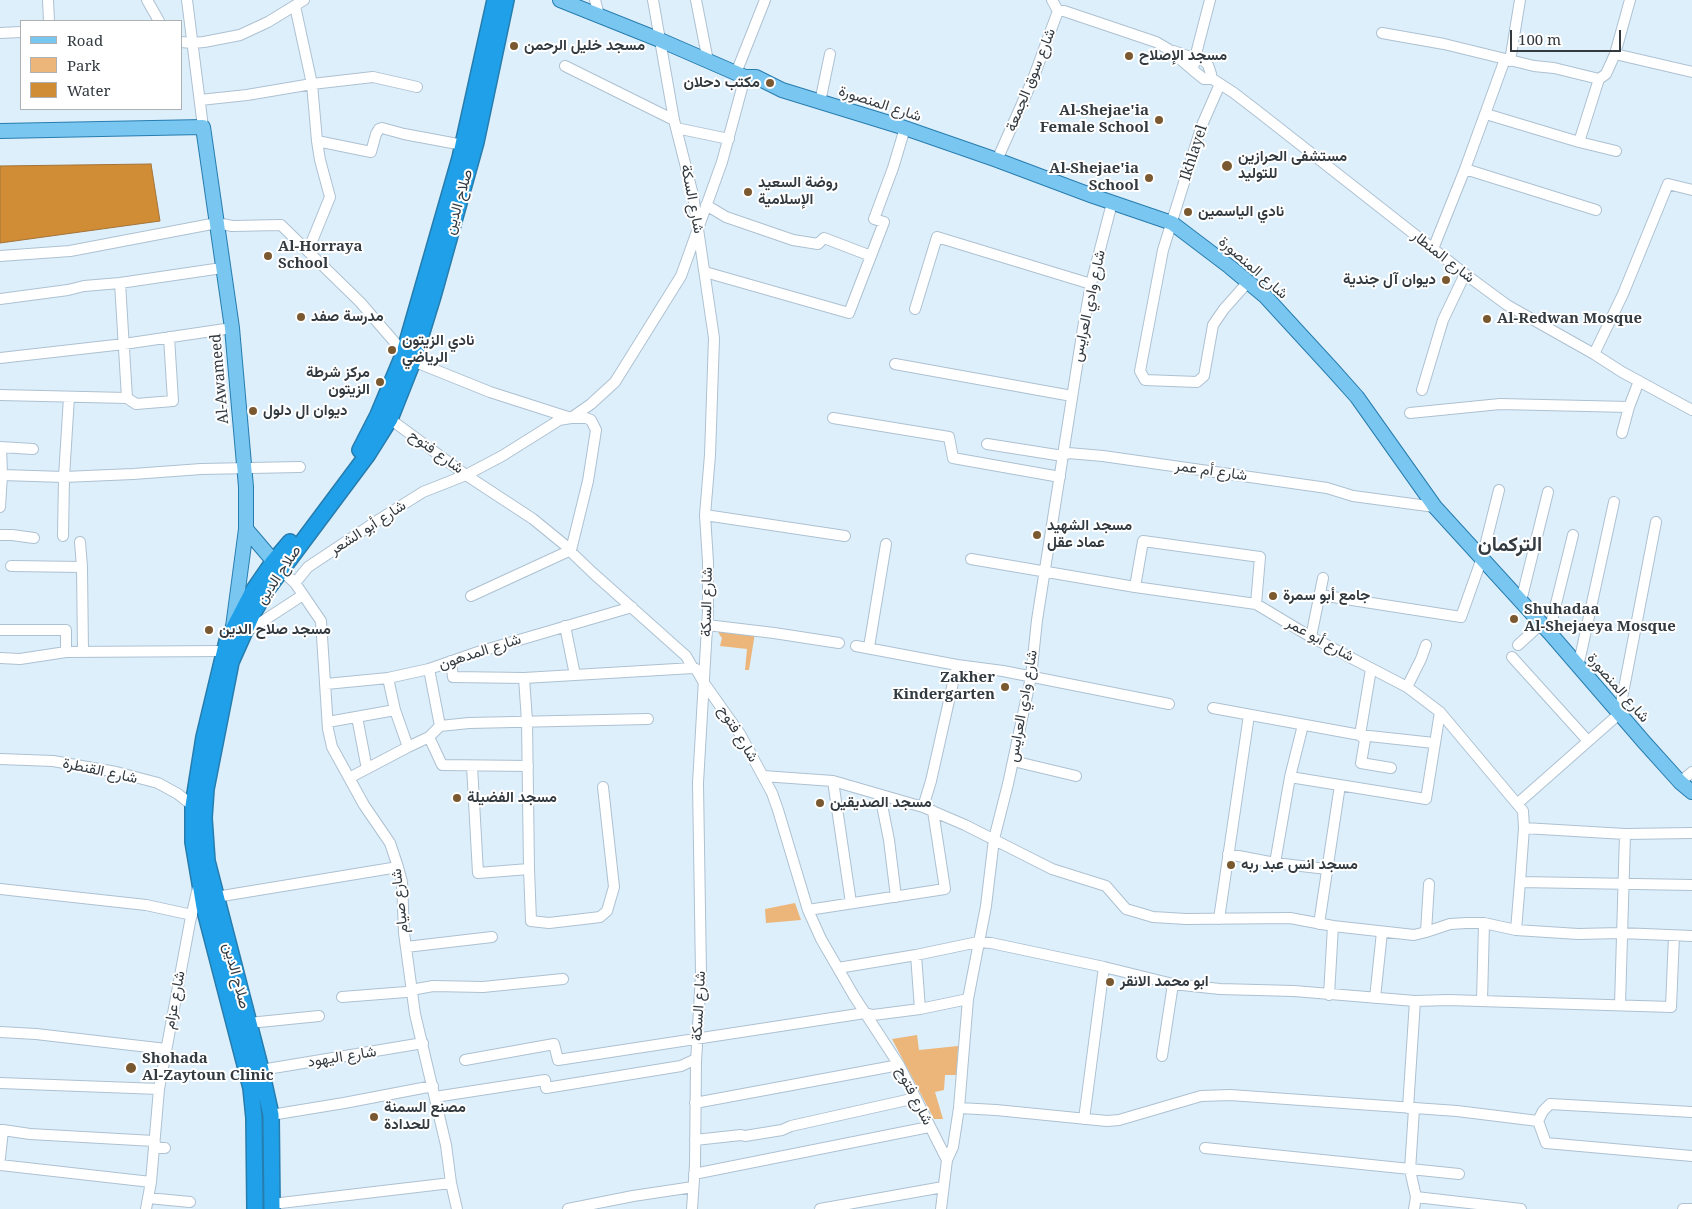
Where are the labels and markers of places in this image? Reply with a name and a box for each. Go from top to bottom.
place label: مسجد خليل الرحمن [524,37,645,55]
marker: مسجد خليل الرحمن [508,40,520,52]
place label: مسجد الإصلاح [1139,47,1227,65]
marker: مسجد الإصلاح [1123,50,1135,62]
place label: مكتب دحلان [684,74,760,92]
marker: مكتب دحلان [764,77,776,89]
place label: Al-Shejae'ia Female School [1040,102,1149,137]
marker: Al-Shejae'ia Female School [1153,114,1165,126]
place label: مستشفى الحرازين للتوليد [1238,148,1347,183]
marker: مستشفى الحرازين للتوليد [1220,159,1234,173]
place label: Al-Shejae'ia School [1049,160,1139,195]
marker: Al-Shejae'ia School [1143,172,1155,184]
place label: روضة السعيد الإسلامية [758,174,838,209]
marker: روضة السعيد الإسلامية [742,186,754,198]
place label: نادي الياسمين [1198,203,1284,221]
marker: نادي الياسمين [1182,206,1194,218]
place label: Al-Horraya School [278,238,362,273]
marker: Al-Horraya School [262,250,274,262]
place label: ديوان آل جندية [1343,271,1436,289]
marker: ديوان آل جندية [1440,274,1452,286]
place label: مدرسة صفد [311,308,384,326]
place label: Al-Redwan Mosque [1497,310,1642,328]
marker: مدرسة صفد [295,311,307,323]
marker: Al-Redwan Mosque [1481,313,1493,325]
place label: نادي الزيتون الرياضي [402,332,475,367]
marker: نادي الزيتون الرياضي [386,344,398,356]
place label: مركز شرطة الزيتون [306,364,370,399]
marker: مركز شرطة الزيتون [374,376,386,388]
place label: ديوان ال دلول [263,402,348,420]
marker: ديوان ال دلول [247,405,259,417]
place label: مسجد الشهيد عماد عقل [1047,517,1132,552]
marker: مسجد الشهيد عماد عقل [1031,529,1043,541]
place label: جامع أبو سمرة [1283,587,1370,605]
marker: جامع أبو سمرة [1267,590,1279,602]
place label: Shuhadaa Al-Shejaeya Mosque [1524,601,1676,636]
marker: Shuhadaa Al-Shejaeya Mosque [1508,613,1520,625]
place label: مسجد صلاح الدين [219,621,331,639]
marker: مسجد صلاح الدين [203,624,215,636]
place label: Zakher Kindergarten [893,669,995,704]
marker: Zakher Kindergarten [999,681,1011,693]
place label: مسجد الفضيلة [467,789,557,807]
marker: مسجد الفضيلة [451,792,463,804]
place label: مسجد الصديقين [830,794,932,812]
marker: مسجد الصديقين [814,797,826,809]
place label: مسجد انس عبد ربه [1241,856,1358,874]
marker: مسجد انس عبد ربه [1225,859,1237,871]
place label: ابو محمد الانقر [1120,973,1209,991]
marker: ابو محمد الانقر [1104,976,1116,988]
place label: Shohada Al-Zaytoun Clinic [142,1050,274,1085]
marker: Shohada Al-Zaytoun Clinic [124,1061,138,1075]
place label: مصنع السمنة للحدادة [384,1099,466,1134]
marker: مصنع السمنة للحدادة [368,1111,380,1123]

